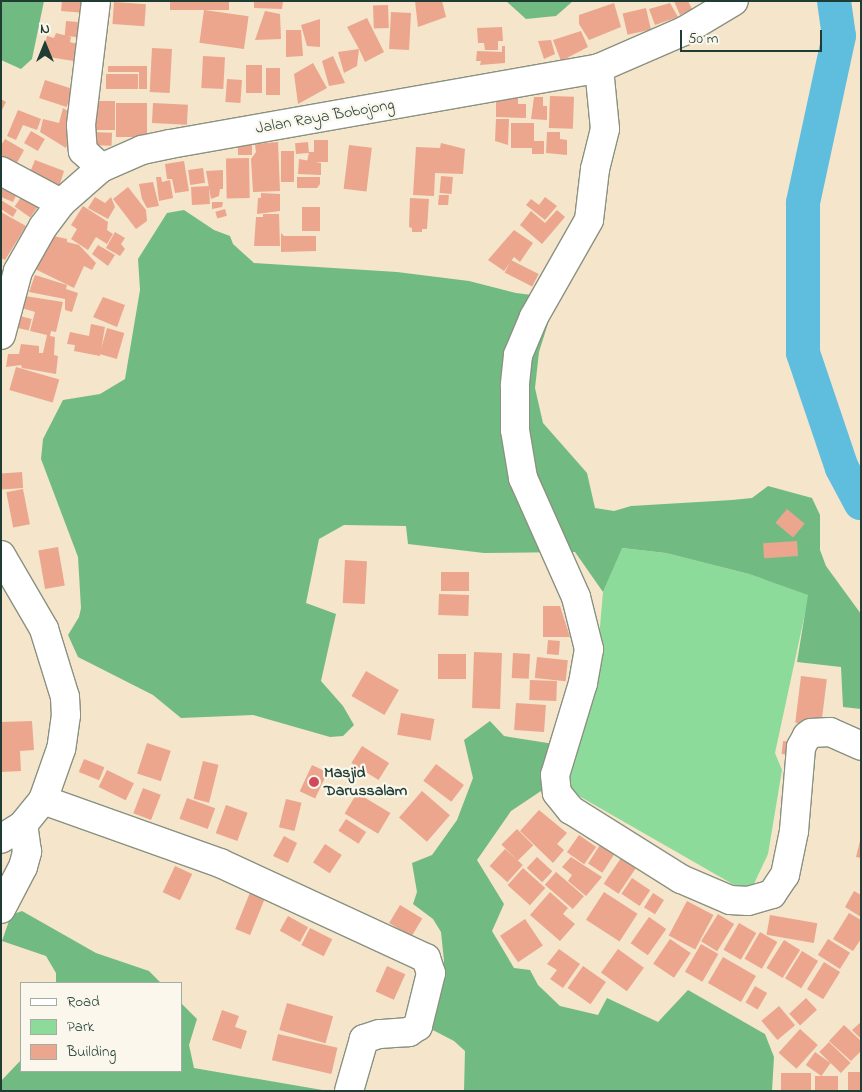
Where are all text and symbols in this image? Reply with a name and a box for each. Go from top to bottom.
text: N [40,19,50,40]
north arrow [20,20,70,70]
scale bar [682,20,824,52]
text: 50 m [688,28,718,50]
street label: Jalan Raya Bobojong [254,95,396,139]
place label: Masjid Darussalam [324,763,407,801]
marker: Masjid Darussalam [308,776,320,788]
legend [20,982,182,1072]
text: Road [67,991,100,1013]
text: Park [67,1016,94,1038]
text: Building [67,1041,116,1063]

